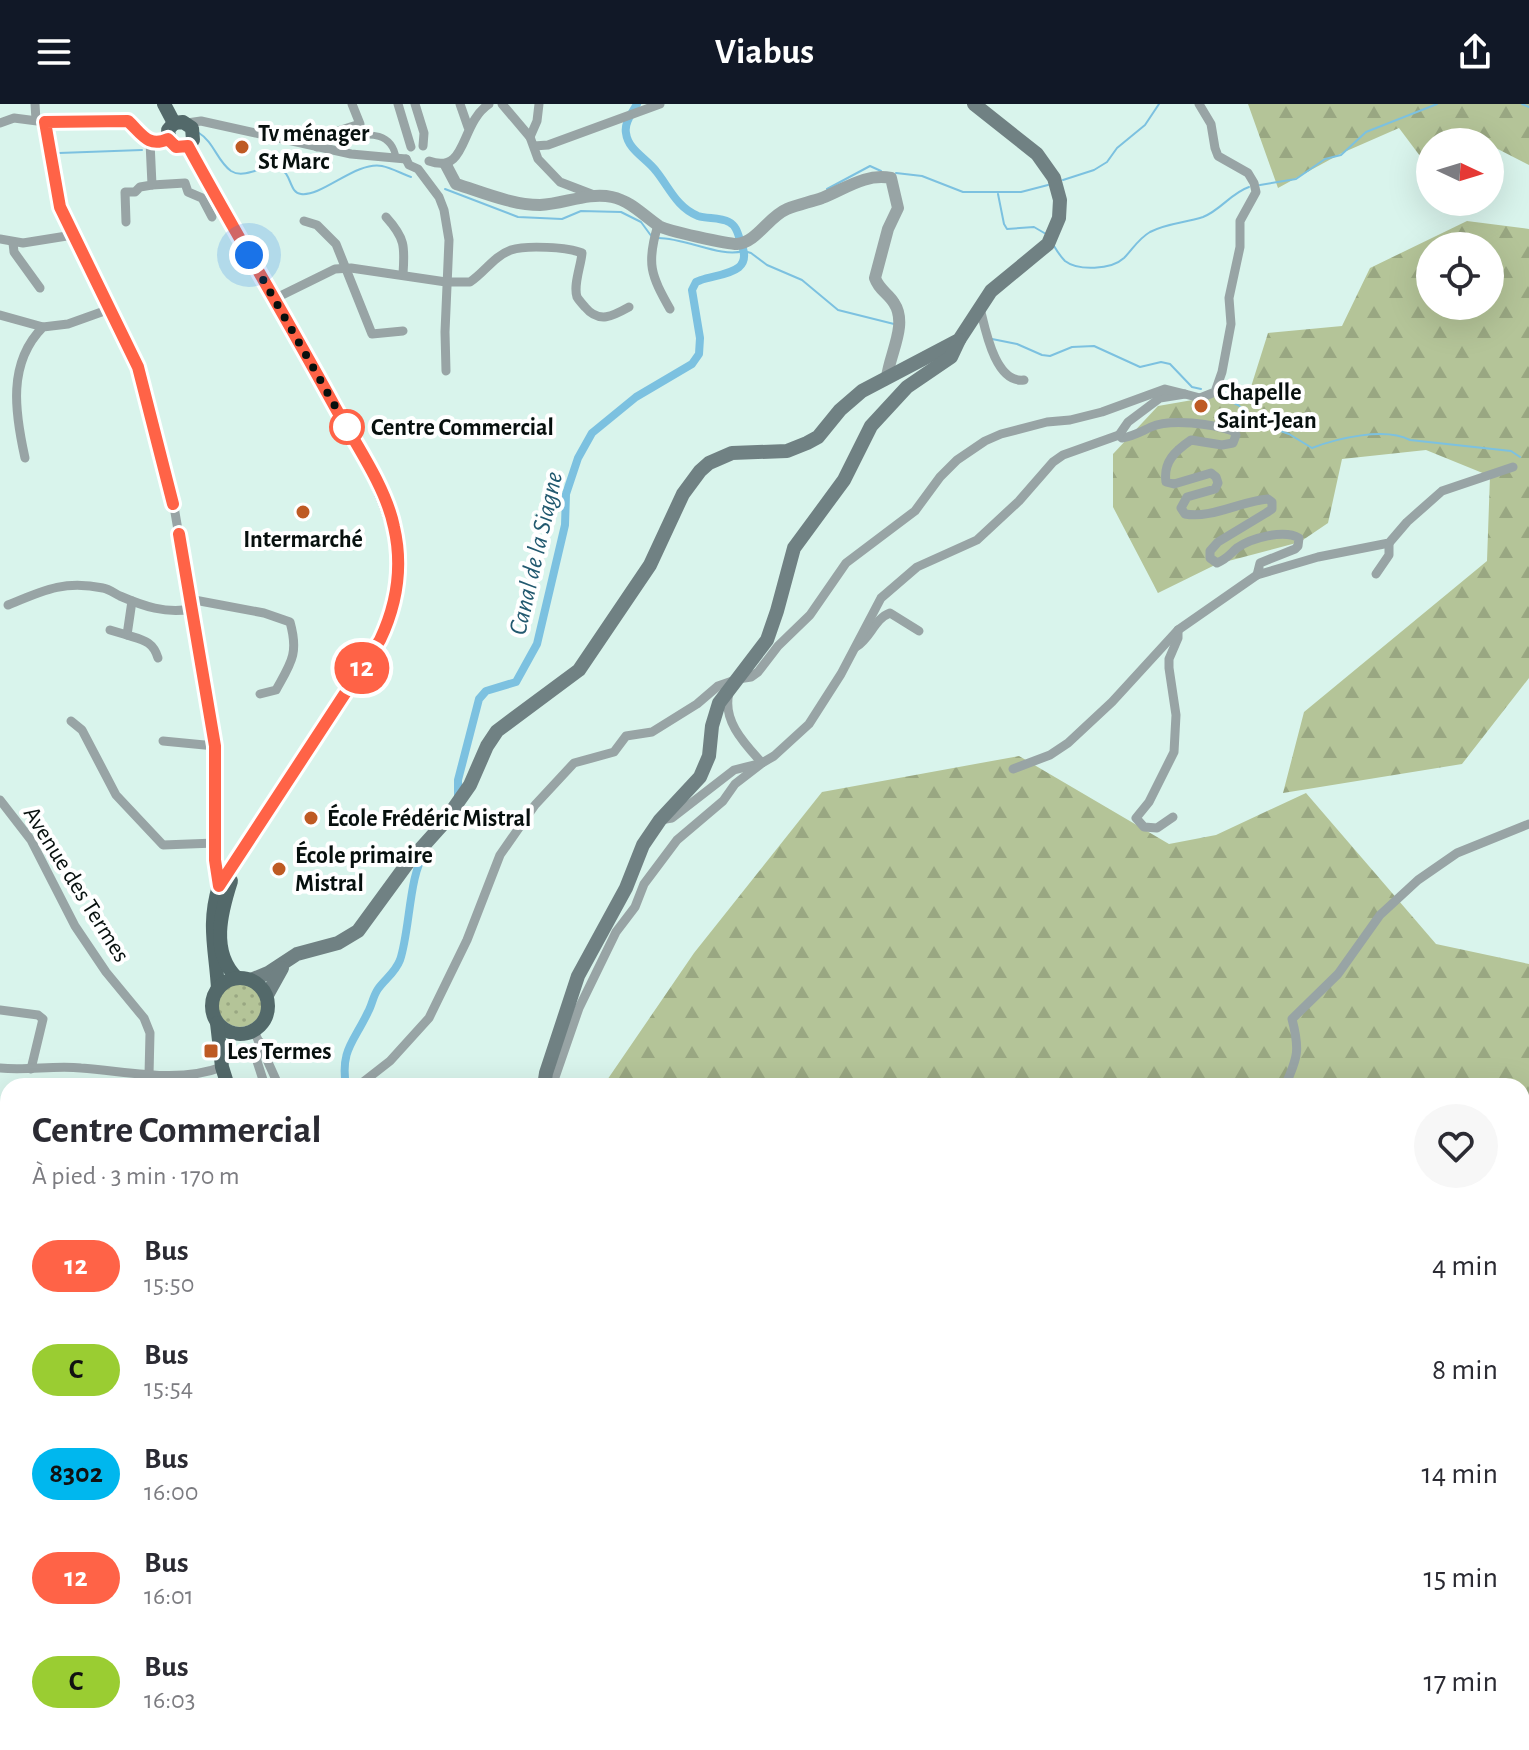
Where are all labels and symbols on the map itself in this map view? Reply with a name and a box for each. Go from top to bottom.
place label: Tv ménager St Marc [258,122,370,174]
north arrow [1416,128,1504,216]
marker: Tv ménager St Marc [233,138,251,156]
your location [229,235,269,275]
place label: Chapelle Saint-Jean [1217,381,1317,433]
marker: Chapelle Saint-Jean [1192,397,1210,415]
marker: Centre Commercial [330,410,364,444]
place label: Centre Commercial [371,416,554,440]
water label: Canal de la Siagne [505,469,567,637]
marker: Intermarché [294,503,312,521]
place label: Intermarché [243,528,363,552]
line badge: 12 [326,642,398,694]
street label: Avenue des Termes [19,803,134,967]
place label: École Frédéric Mistral [327,803,531,831]
marker: École Frédéric Mistral [302,809,320,827]
place label: École primaire Mistral [295,840,433,896]
marker: École primaire Mistral [270,860,288,878]
place label: Les Termes [227,1040,332,1064]
marker: Les Termes [202,1042,220,1060]

